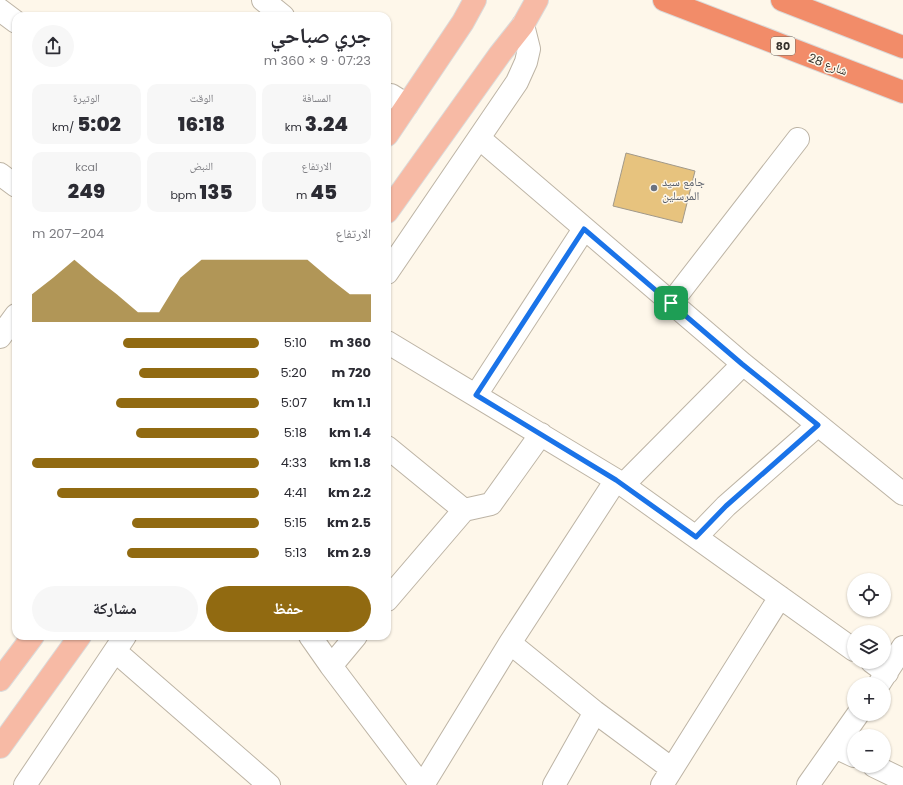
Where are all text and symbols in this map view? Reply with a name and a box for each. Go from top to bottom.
text: جري صباحي [270,20,371,51]
button: share [32,25,74,67]
road number: 80 [771,37,795,55]
street label: شارع 28 [806,49,850,79]
text: 07:23 · 9 × 360 m [264,51,371,70]
text: الوتيرة [73,90,100,106]
text: الوقت [190,90,213,106]
text: المسافة [302,90,331,106]
text: 5:02 [77,110,121,138]
text: 16:18 [178,110,225,138]
text: 3.24 [305,110,348,138]
text: /km [52,119,77,135]
text: km [285,119,305,135]
text: النبض [190,158,213,174]
text: الارتفاع [301,158,332,174]
text: kcal [75,159,98,175]
place label: جامع سيد المرسلين [662,173,705,204]
text: 249 [68,177,105,205]
text: 135 [200,178,233,206]
text: 45 [310,178,337,206]
marker: جامع سيد المرسلين [649,183,659,193]
text: bpm [170,187,200,203]
text: m [296,187,310,203]
text: 204–207 m [32,224,104,243]
text: الارتفاع [336,224,371,243]
pin [654,286,688,320]
icon: arrive [660,292,682,314]
text: 5:10 [284,333,307,352]
text: 360 m [330,333,371,352]
text: 5:20 [280,363,307,382]
text: 720 m [332,363,371,382]
text: 5:07 [281,393,307,412]
text: 1.1 km [333,393,371,412]
text: 5:18 [284,423,307,442]
text: 1.4 km [329,423,371,442]
text: 4:33 [281,453,307,472]
text: 1.8 km [329,453,371,472]
text: 4:41 [284,483,307,502]
text: 2.2 km [328,483,371,502]
text: 5:15 [284,513,307,532]
text: 2.5 km [327,513,371,532]
text: 5:13 [284,543,307,562]
text: 2.9 km [327,543,371,562]
map controls [847,573,891,773]
button: locate [847,573,891,617]
button: مشاركة [32,586,198,632]
button: حفظ [206,586,371,632]
button: layers [847,625,891,669]
button: + [847,677,891,721]
button: − [847,729,891,773]

